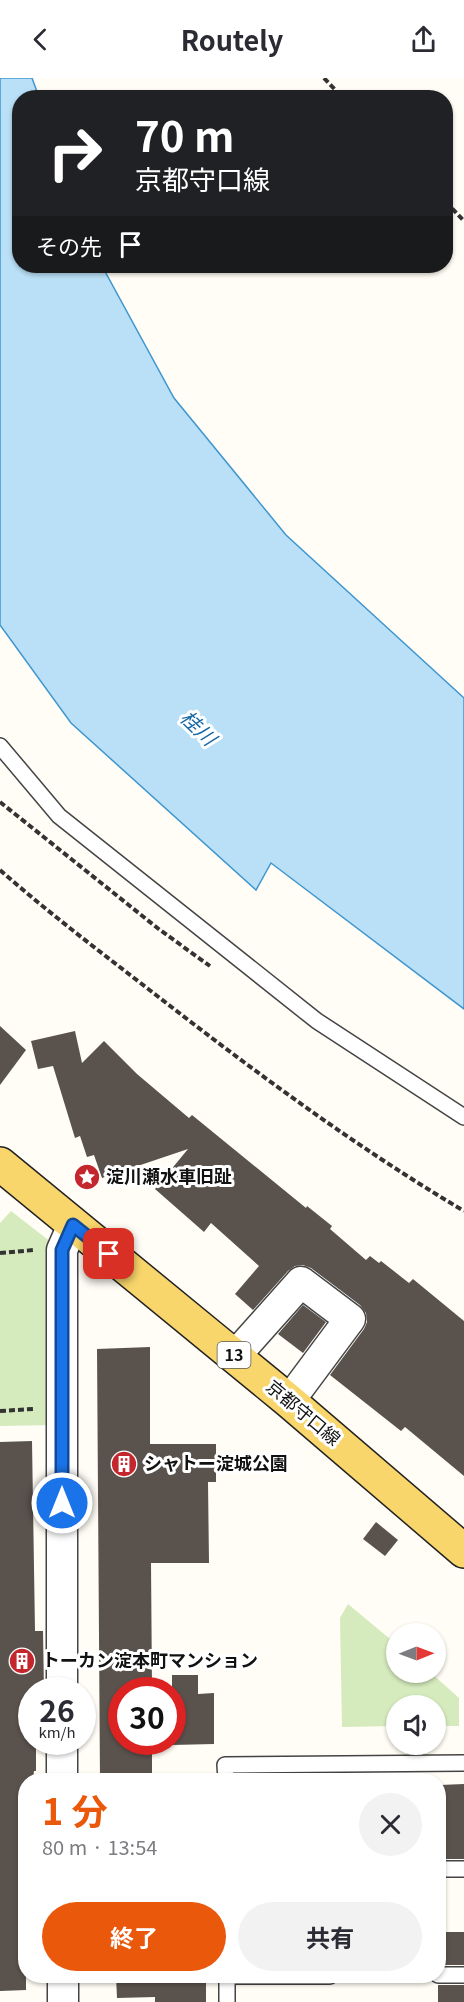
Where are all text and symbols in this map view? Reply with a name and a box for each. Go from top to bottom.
text: Routely [181,20,283,59]
icon: back [24,23,57,56]
icon: share [407,23,440,56]
text: 70 m [135,103,235,164]
icon: right [36,114,114,192]
text: 京都守口線 [135,159,270,198]
icon: arrive [114,228,147,261]
text: その先 [36,229,102,261]
water label: 桂川 [175,703,225,753]
place icon: 淀川瀬水車旧趾 [72,1162,102,1192]
place label: 淀川瀬水車旧趾 [106,1162,232,1188]
pin [83,1228,134,1279]
icon: arrive [92,1237,125,1270]
road number: 13 [218,1342,250,1368]
street label: 京都守口線 [261,1373,347,1450]
building icon: シャトー淀城公園 [109,1449,139,1479]
place label: シャトー淀城公園 [144,1449,288,1475]
position arrow [30,1471,94,1535]
north arrow [386,1623,446,1683]
map controls [386,1623,446,1755]
building icon: トーカン淀本町マンション [7,1646,37,1676]
place label: トーカン淀本町マンション [42,1646,258,1672]
speed limit sign: 30 [108,1677,186,1755]
text: 26 [39,1687,75,1731]
button: sound [386,1695,446,1755]
text: km/h [38,1721,76,1742]
text: 1 分 [42,1783,107,1835]
button: close [359,1793,422,1856]
text: 80 m · 13:54 [42,1832,157,1861]
button: 終了 [42,1902,226,1971]
button: 共有 [238,1902,422,1971]

